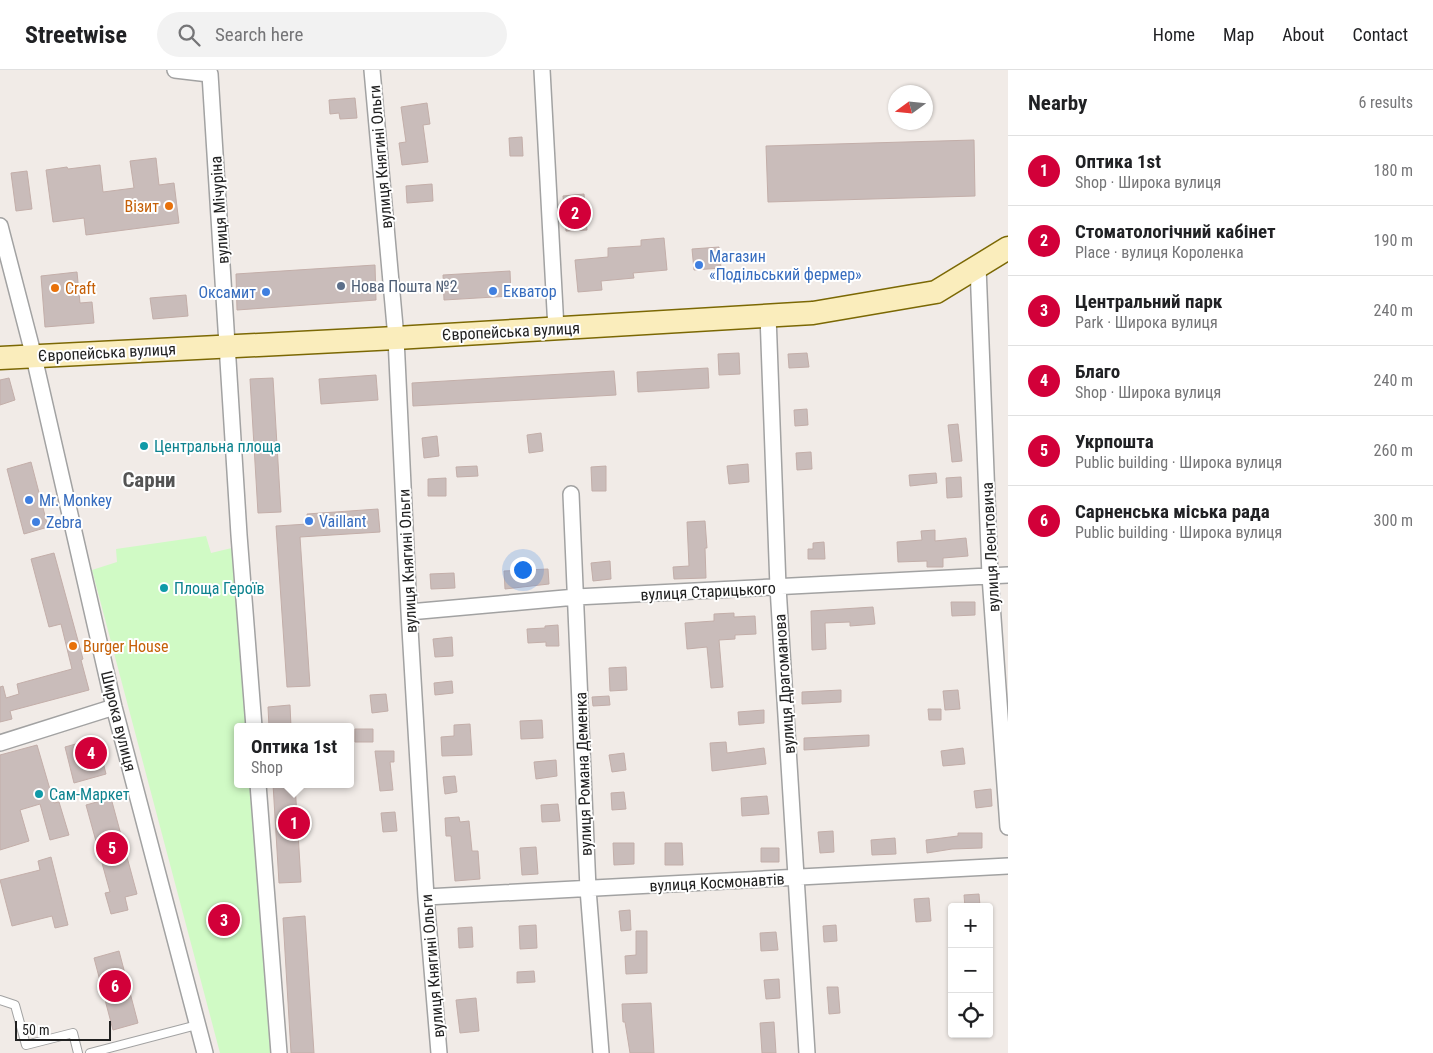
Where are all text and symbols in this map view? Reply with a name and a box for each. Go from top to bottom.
search box [157,12,507,57]
text: Streetwise [25,21,127,49]
icon: search [175,21,203,49]
text: Search here [215,23,303,46]
text: Home [1153,24,1195,45]
text: Map [1223,24,1254,45]
text: About [1282,24,1324,45]
text: Contact [1352,24,1408,45]
street label: вулиця Княгині Ольги [365,84,396,230]
north arrow [888,85,933,130]
text: Nearby [1028,91,1087,115]
text: 6 results [1358,93,1413,112]
text: Оптика 1st [1075,150,1161,173]
street label: вулиця Мічуріна [206,155,233,264]
text: 1 [1040,161,1048,180]
text: 180 m [1374,161,1413,180]
text: Shop · Широка вулиця [1075,173,1221,192]
pin: 2 [559,194,591,232]
place label: Візит [124,197,159,216]
marker: Візит [163,200,175,212]
text: Стоматологічний кабінет [1075,220,1276,243]
text: 2 [1040,231,1048,250]
text: 190 m [1374,231,1413,250]
text: Place · вулиця Короленка [1075,243,1244,262]
place label: Магазин «Подільський фермер» [709,247,862,284]
marker: Магазин «Подільський фермер» [693,259,705,271]
place label: Нова Пошта №2 [351,277,458,296]
place label: Craft [65,279,96,298]
marker: Нова Пошта №2 [335,280,347,292]
marker: Craft [49,282,61,294]
place label: Екватор [503,282,557,301]
place label: Оксамит [198,283,256,302]
marker: Екватор [487,285,499,297]
marker: Оксамит [260,286,272,298]
text: Центральний парк [1075,290,1222,313]
text: 3 [1040,301,1048,320]
text: 240 m [1374,301,1413,320]
text: Park · Широка вулиця [1075,313,1218,332]
street label: Європейська вулиця [442,318,580,345]
street label: Європейська вулиця [38,339,176,366]
text: Благо [1075,360,1120,383]
text: 4 [1040,371,1048,390]
text: 240 m [1374,371,1413,390]
text: Shop · Широка вулиця [1075,383,1221,402]
text: Укрпошта [1075,430,1154,453]
place label: Центральна площа [154,437,281,456]
marker: Центральна площа [138,440,150,452]
text: 5 [1040,441,1048,460]
text: 260 m [1374,441,1413,460]
text: Public building · Широка вулиця [1075,453,1282,472]
district label: Сарни [122,468,176,492]
street label: вулиця Леонтовича [978,482,1003,612]
street label: вулиця Княгині Ольги [394,488,421,634]
place label: Mr. Monkey [39,491,112,510]
marker: Mr. Monkey [23,494,35,506]
text: Сарненська міська рада [1075,500,1270,523]
text: 6 [1040,511,1048,530]
text: 300 m [1374,511,1413,530]
place label: Vaillant [319,512,367,531]
place label: Zebra [46,513,82,532]
marker: Vaillant [303,515,315,527]
marker: Zebra [30,516,42,528]
text: Public building · Широка вулиця [1075,523,1282,542]
your location [510,557,536,583]
street label: вулиця Старицького [640,578,776,605]
place label: Площа Героїв [174,579,265,598]
marker: Площа Героїв [158,582,170,594]
street label: вулиця Драгоманова [770,613,799,755]
place label: Burger House [83,637,169,656]
marker: Burger House [67,640,79,652]
street label: Широка вулиця [97,669,140,773]
street label: вулиця Романа Деменка [571,692,596,856]
popup [234,723,354,788]
pin: 4 [75,734,107,772]
text: Оптика 1st [251,735,337,758]
text: Shop [251,758,283,777]
place label: Сам-Маркет [49,785,130,804]
marker: Сам-Маркет [33,788,45,800]
pin: 1 [278,804,310,842]
pin: 5 [96,829,128,867]
street label: вулиця Космонавтів [649,869,785,896]
street label: вулиця Княгині Ольги [417,893,448,1039]
pin: 3 [208,901,240,939]
map controls [948,903,993,1038]
button: + [948,903,993,948]
button: − [948,948,993,993]
pin: 6 [99,967,131,1005]
button: locate [948,993,993,1038]
scale bar [15,1018,111,1041]
text: 50 m [22,1022,50,1038]

